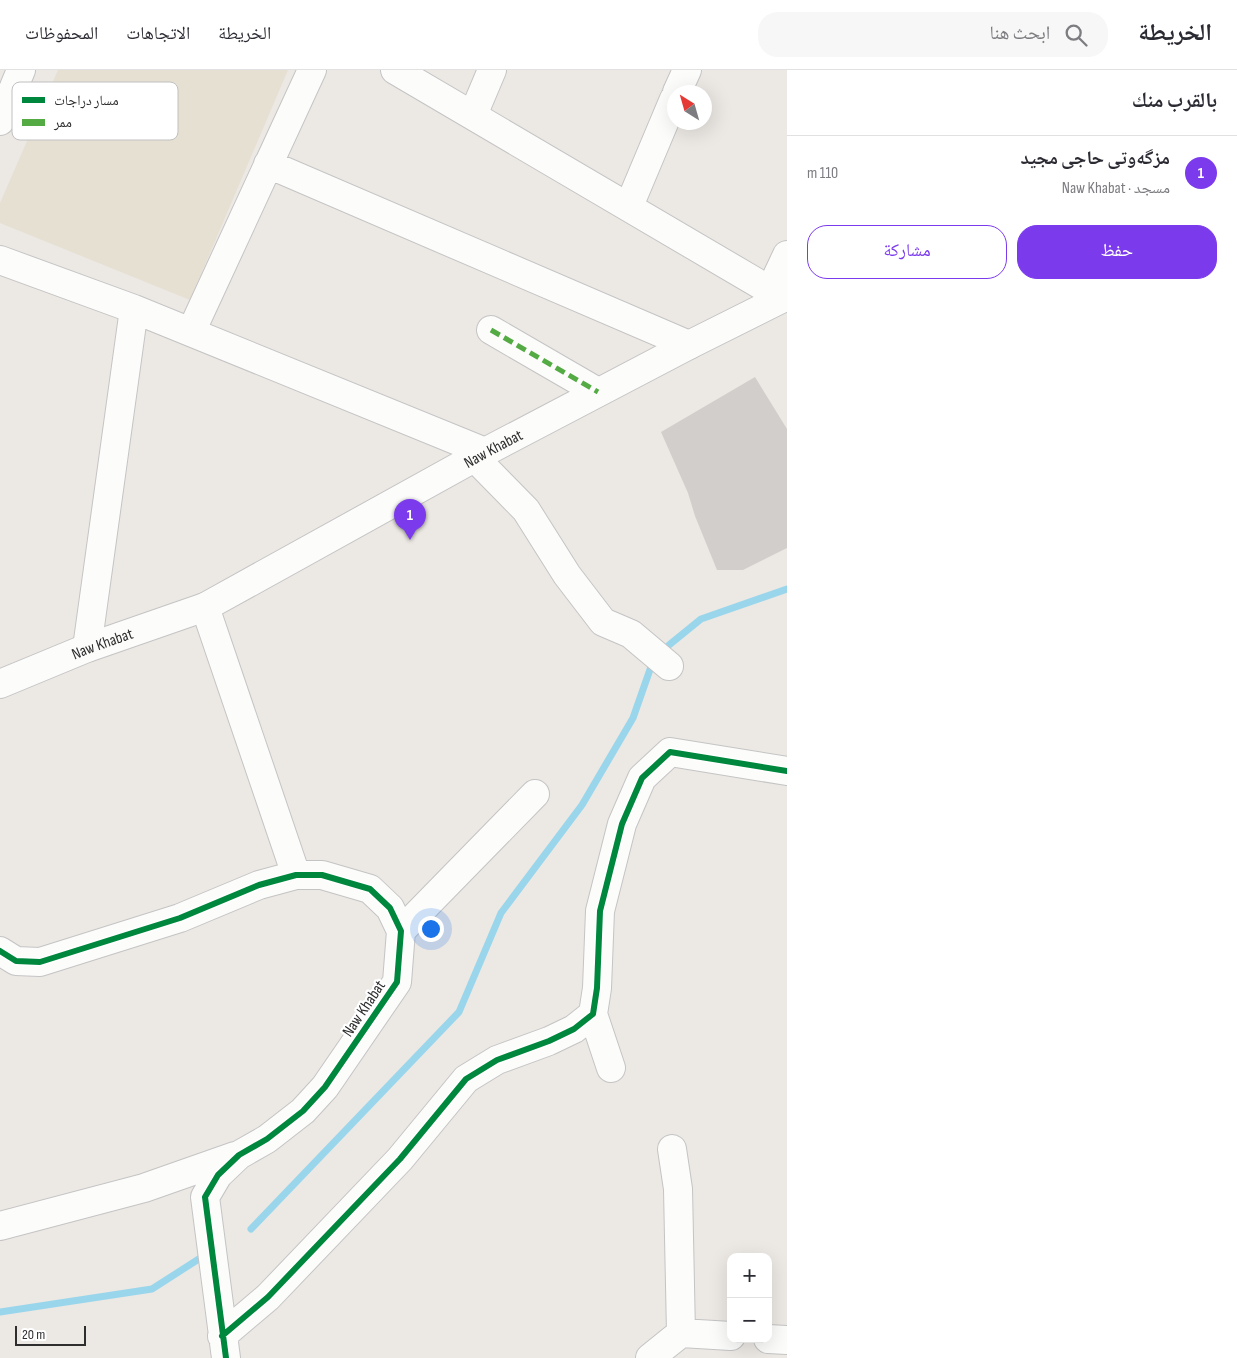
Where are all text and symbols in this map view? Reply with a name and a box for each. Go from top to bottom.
search box [758,12,1108,57]
text: الخريطة [1138,18,1212,47]
icon: search [1062,21,1090,49]
text: ابحث هنا [989,22,1050,45]
text: المحفوظات [25,23,98,44]
text: الاتجاهات [126,23,190,44]
text: الخريطة [218,23,271,44]
legend [12,82,178,140]
north arrow [667,85,712,130]
text: بالقرب منك [1132,88,1217,113]
text: مسار دراجات [54,92,119,109]
text: ممر [53,114,72,131]
text: مزگەوتى حاجى مجيد [1020,147,1170,170]
text: 110 m [807,164,838,183]
text: 1 [1198,164,1204,183]
text: مسجد · Naw Khabat [1062,179,1170,198]
button: مشاركة [807,225,1007,279]
button: حفظ [1017,225,1217,279]
street label: Naw Khabat [461,426,526,473]
pin: 1 [394,499,426,540]
street label: Naw Khabat [69,625,136,664]
your location [418,916,444,942]
street label: Naw Khabat [339,977,390,1041]
map controls [727,1253,772,1343]
button: + [727,1253,772,1298]
button: − [727,1298,772,1343]
scale bar [15,1323,86,1346]
text: 20 m [22,1326,45,1343]

